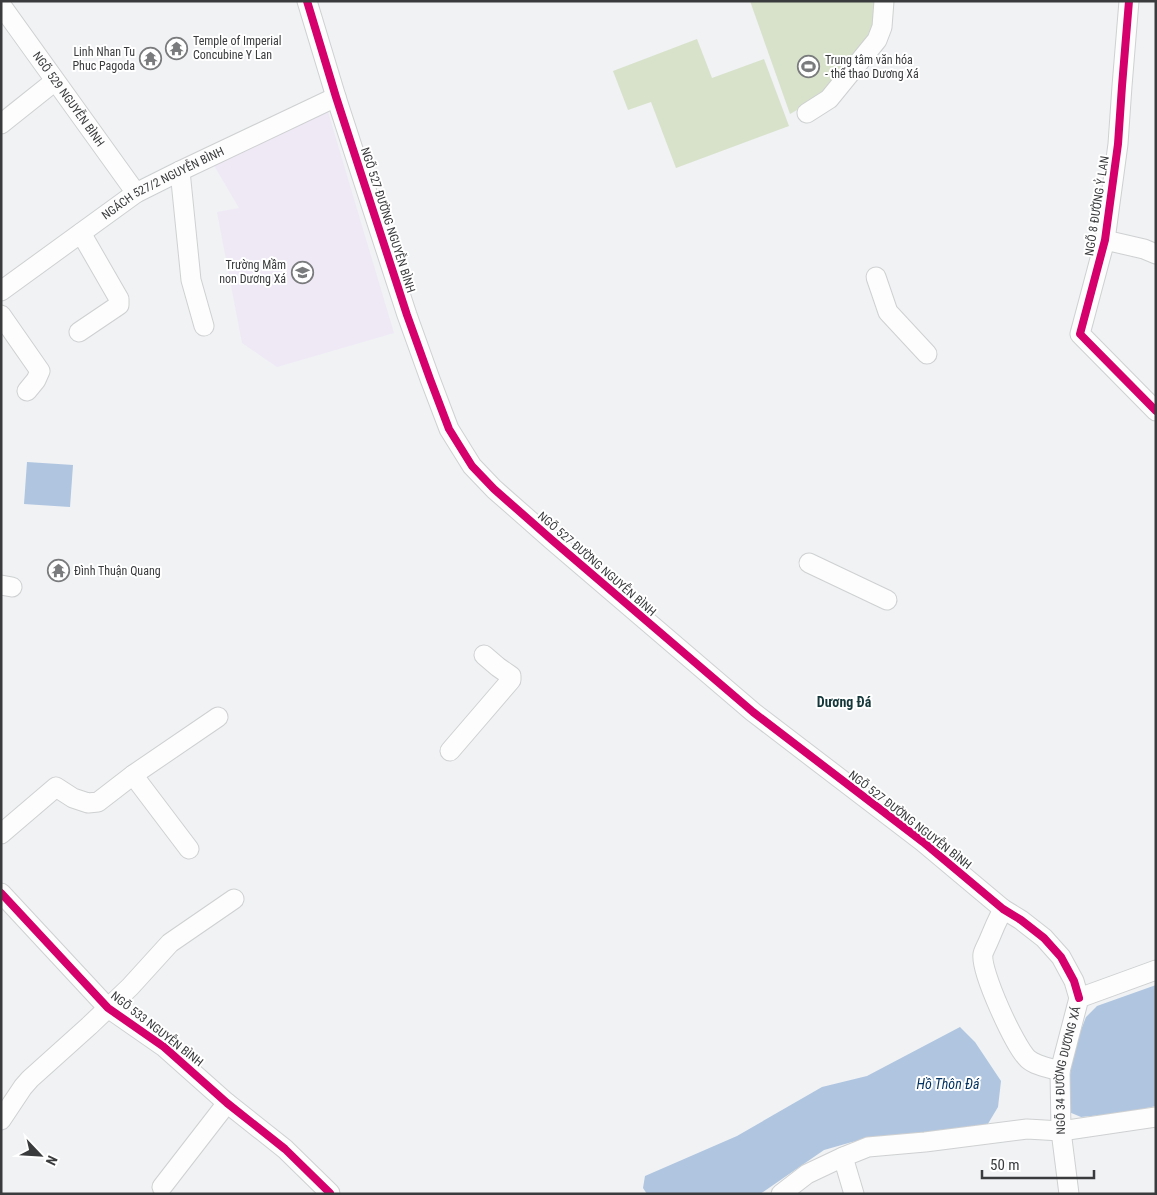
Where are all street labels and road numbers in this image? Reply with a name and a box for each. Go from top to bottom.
street label: NGÕ 529 NGUYỄN BÌNH [30,49,107,149]
street label: NGÁCH 527/2 NGUYỄN BÌNH [99,144,226,223]
street label: NGÕ 527 ĐƯỜNG NGUYỄN BÌNH [358,145,420,294]
street label: NGÕ 8 ĐƯỜNG Ỷ LAN [1080,155,1112,257]
street label: NGÕ 527 ĐƯỜNG NGUYỄN BÌNH [535,507,660,619]
street label: NGÕ 527 ĐƯỜNG NGUYỄN BÌNH [846,766,975,872]
street label: NGÕ 533 NGUYỄN BÌNH [108,987,207,1069]
street label: NGÕ 34 ĐƯỜNG DƯƠNG XÁ [1052,1005,1084,1135]

